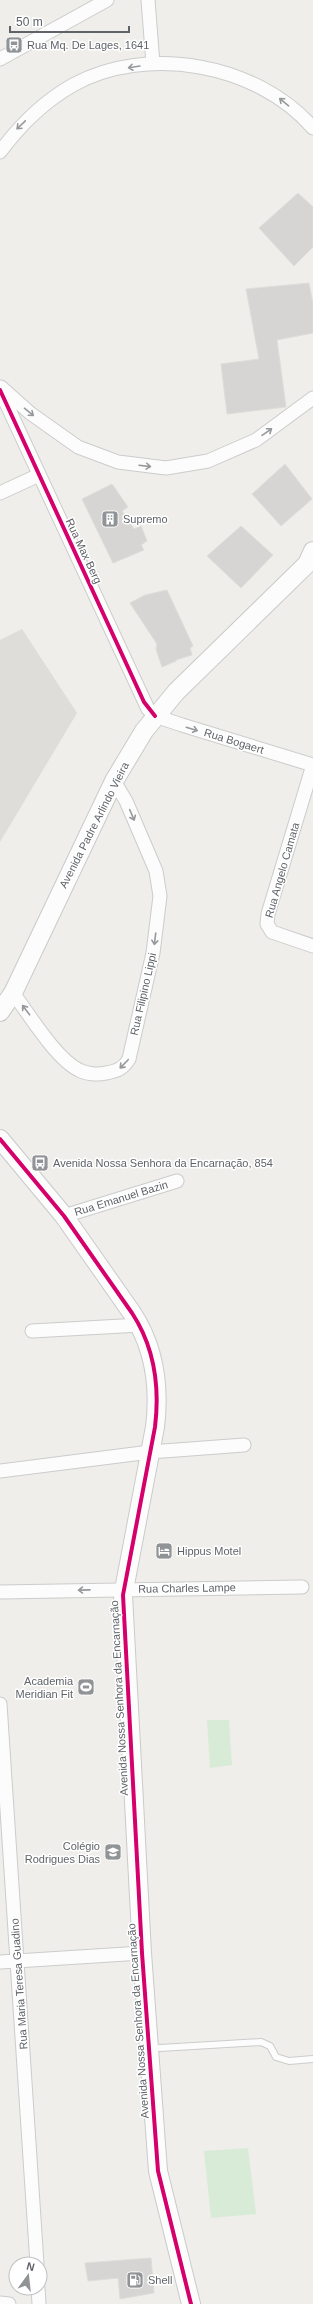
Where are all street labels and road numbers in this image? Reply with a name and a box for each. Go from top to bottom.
street label: Rua Max Berg [64,517,104,585]
street label: Rua Bogaert [203,726,265,756]
street label: Avenida Padre Arlindo Vieira [57,759,131,890]
street label: Rua Angelo Camata [263,820,302,919]
street label: Rua Filipino Lippi [128,952,158,1036]
street label: Rua Emanuel Bazin [73,1178,169,1218]
street label: Rua Charles Lampe [138,1581,236,1595]
street label: Avenida Nossa Senhora da Encarnação [108,1600,130,1796]
street label: Rua Maria Teresa Guadino [8,1918,30,2050]
street label: Avenida Nossa Senhora da Encarnação [125,1923,151,2119]

